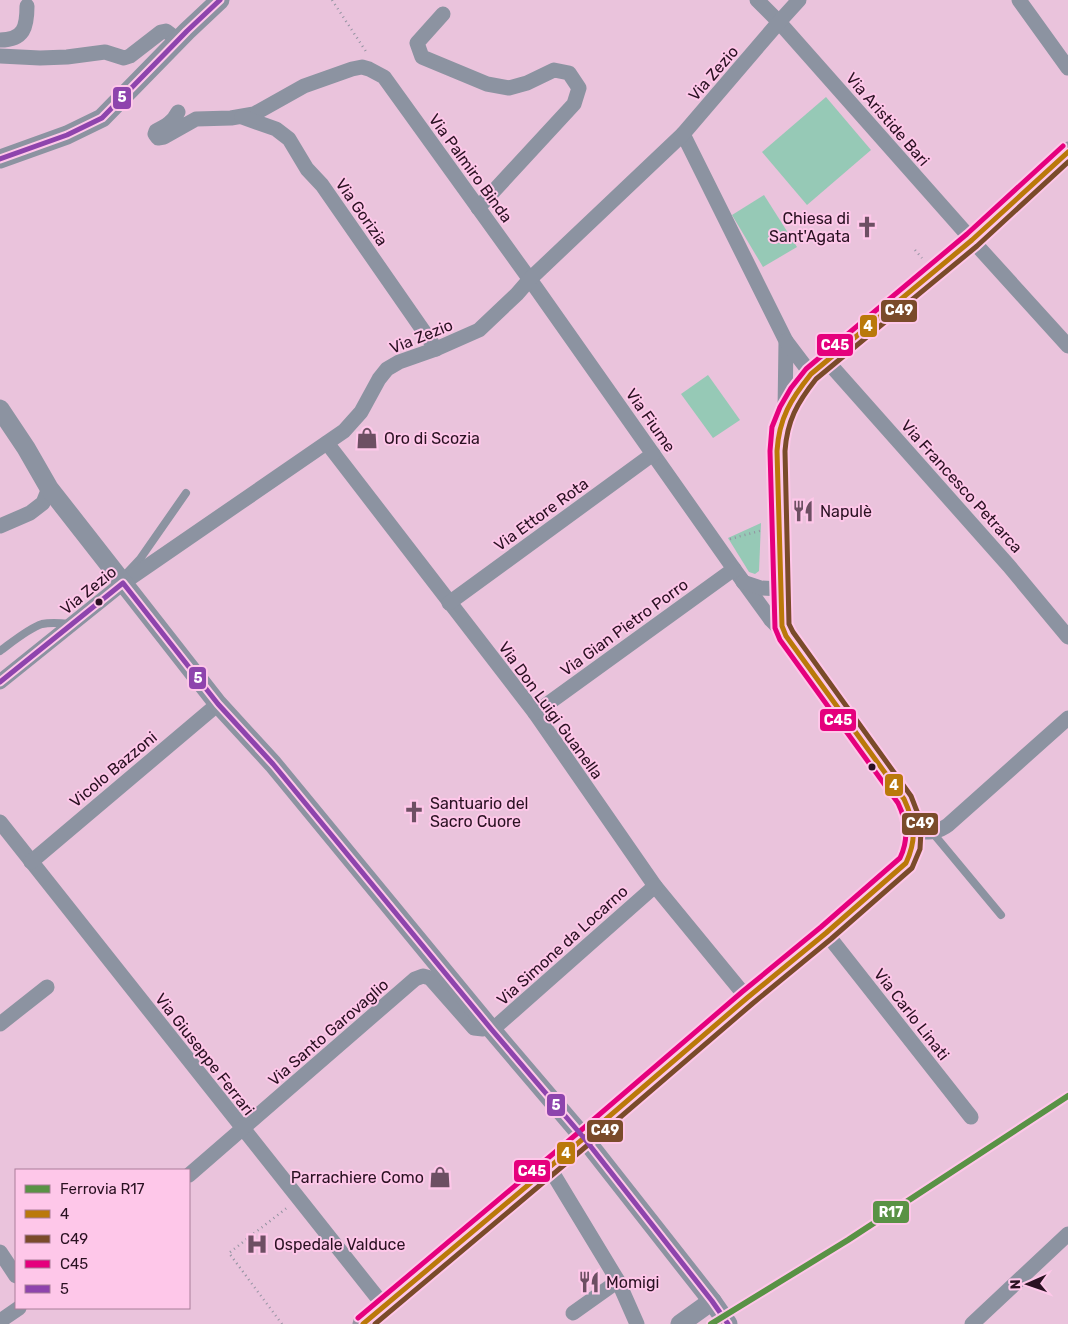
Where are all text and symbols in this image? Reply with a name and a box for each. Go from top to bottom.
street label: Via Zezio [684,42,742,105]
street label: Via Aristide Bari [842,69,933,170]
line badge: 5 [112,86,132,110]
text: 5 [117,89,127,106]
street label: Via Palmiro Binda [425,110,516,226]
street label: Via Gorizia [331,175,392,250]
place label: Chiesa di Sant'Agata [769,209,850,246]
church icon: Chiesa di Sant'Agata [854,214,880,240]
line badge: C49 [880,299,918,323]
text: C49 [885,302,913,319]
line badge: 4 [859,314,878,338]
street label: Via Zezio [387,315,456,358]
text: 4 [863,318,873,335]
line badge: C45 [816,333,854,357]
text: C45 [821,337,849,354]
street label: Via Fiume [622,385,679,456]
street label: Via Francesco Petrarca [897,416,1026,557]
shop icon: Oro di Scozia [354,425,380,451]
place label: Oro di Scozia [384,429,480,448]
street label: Via Ettore Rota [491,474,592,555]
restaurant icon: Napulè [790,498,816,524]
place label: Napulè [820,502,872,521]
street label: Via Zezio [56,562,120,619]
street label: Via Gian Pietro Porro [557,575,692,680]
unlabelled marker [94,597,104,607]
street label: Via Don Luigi Guanella [494,638,607,783]
line badge: 5 [188,666,207,690]
text: 5 [193,670,203,687]
line badge: C45 [819,708,857,732]
text: C45 [824,712,852,729]
street label: Vicolo Bazzoni [66,727,161,811]
unlabelled marker [867,762,877,772]
line badge: 4 [884,773,904,797]
text: 4 [889,777,899,794]
place label: Santuario del Sacro Cuore [430,794,529,831]
church icon: Santuario del Sacro Cuore [401,799,427,825]
line badge: C49 [901,812,939,836]
text: C49 [906,815,934,832]
street label: Via Simone da Locarno [493,882,632,1009]
street label: Via Carlo Linati [870,965,953,1064]
street label: Via Santo Garovaglio [264,975,392,1090]
street label: Via Giuseppe Ferrari [151,990,258,1119]
line badge: 5 [546,1093,566,1117]
text: 5 [551,1097,561,1114]
line badge: C49 [586,1119,624,1143]
text: C49 [591,1122,619,1139]
line badge: 4 [556,1141,576,1165]
text: 4 [561,1145,571,1162]
line badge: C45 [513,1159,551,1183]
text: C45 [518,1163,546,1180]
shop icon: Parrachiere Como [427,1164,453,1190]
place label: Parrachiere Como [291,1168,424,1187]
legend [15,1169,190,1309]
text: Ferrovia R17 [60,1180,145,1198]
line badge: R17 [872,1200,910,1224]
text: R17 [879,1204,903,1221]
text: 4 [60,1205,69,1223]
text: C49 [60,1230,88,1248]
hospital icon: Ospedale Valduce [244,1231,270,1257]
place label: Ospedale Valduce [274,1235,405,1254]
text: C45 [60,1255,88,1273]
north arrow [1003,1259,1053,1309]
restaurant icon: Momigi [576,1269,602,1295]
place label: Momigi [606,1273,659,1292]
text: N [1007,1279,1024,1290]
text: 5 [60,1280,69,1298]

